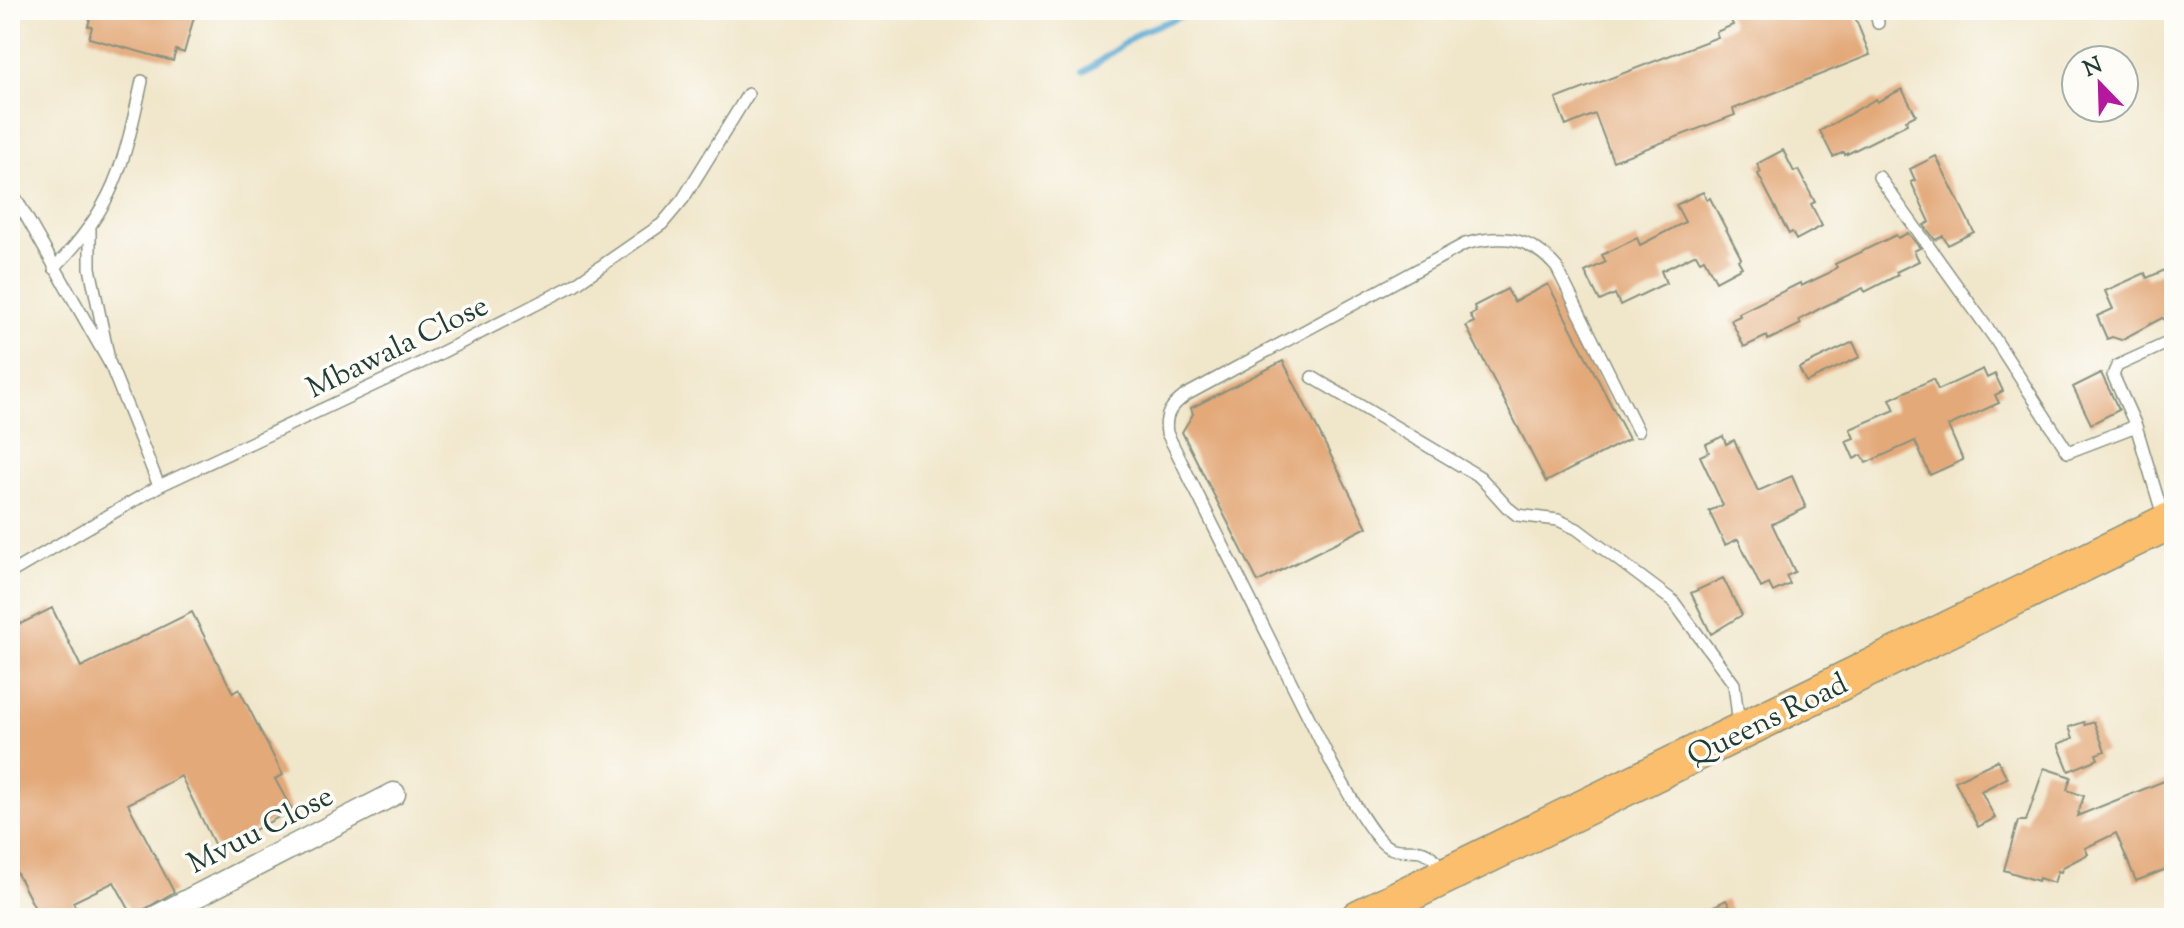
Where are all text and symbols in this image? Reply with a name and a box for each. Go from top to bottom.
north arrow [2060,44,2140,124]
text: N [2079,50,2108,87]
street label: Mbawala Close [300,286,496,411]
street label: Queens Road [1681,664,1856,779]
street label: Mvuu Close [181,776,341,886]

